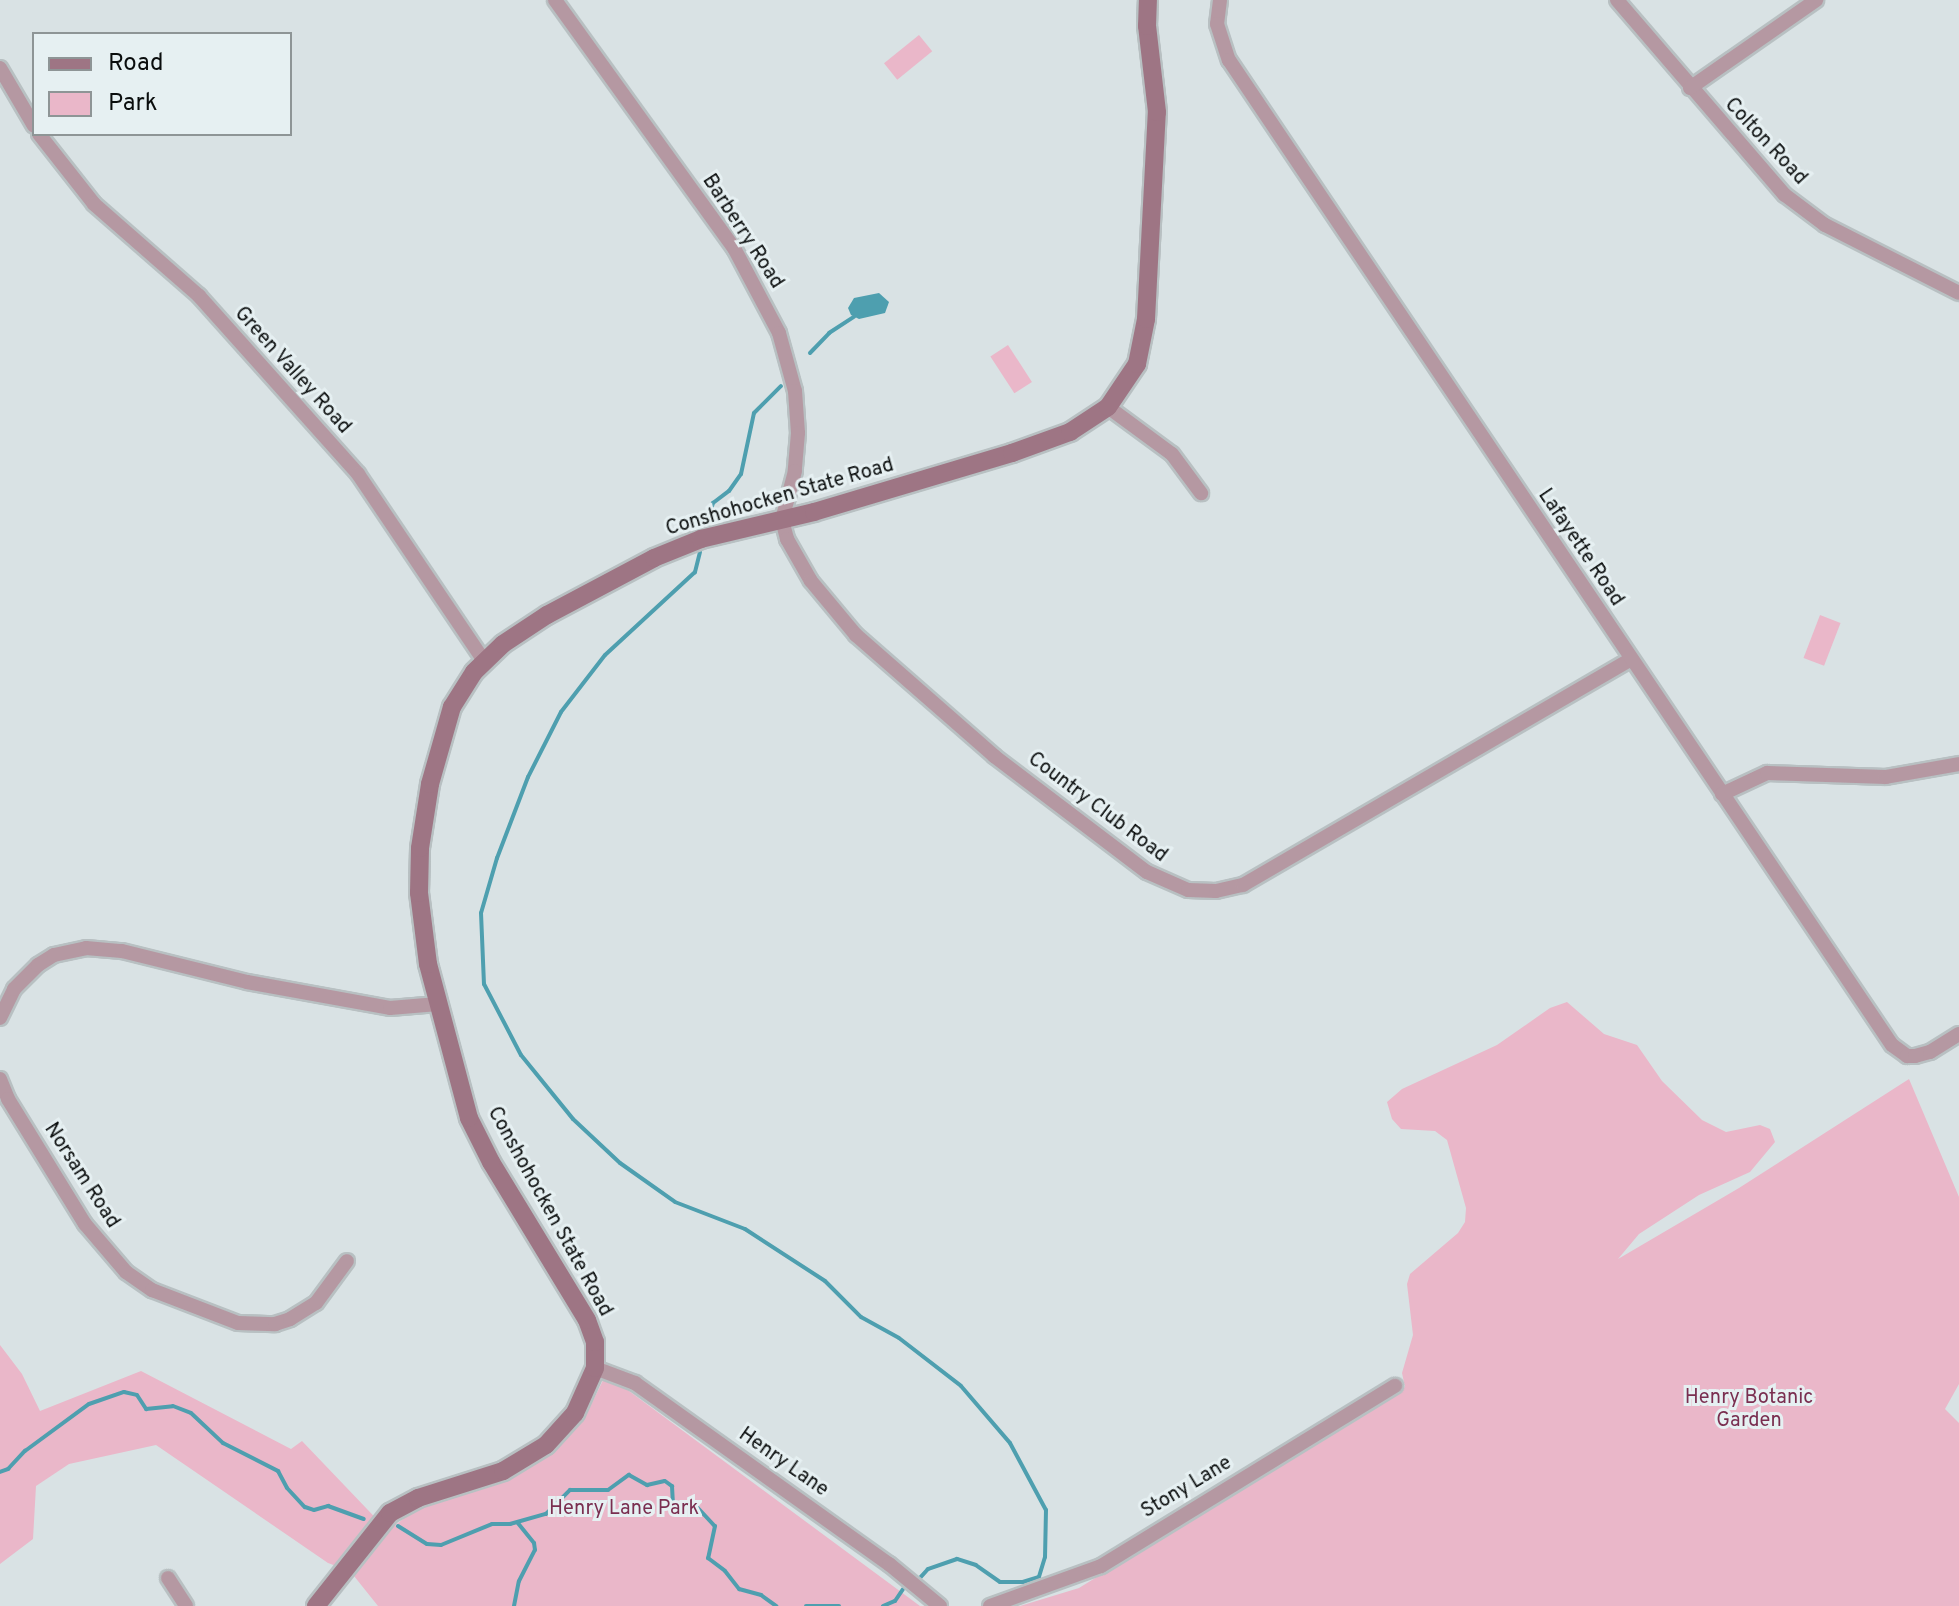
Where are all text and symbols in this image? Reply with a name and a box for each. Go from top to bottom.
legend [32,32,292,136]
text: Road [108,49,164,79]
text: Park [108,89,158,119]
street label: Colton Road [1719,94,1811,190]
street label: Barberry Road [696,170,788,294]
street label: Green Valley Road [228,302,356,440]
street label: Conshohocken State Road [663,454,897,542]
street label: Lafayette Road [1532,485,1628,611]
street label: Country Club Road [1023,748,1171,868]
street label: Conshohocken State Road [481,1103,617,1321]
street label: Norsam Road [38,1119,124,1233]
park label: Henry Botanic Garden [1685,1386,1813,1433]
street label: Henry Lane [734,1423,832,1503]
street label: Stony Lane [1138,1452,1236,1524]
park label: Henry Lane Park [549,1497,699,1521]

